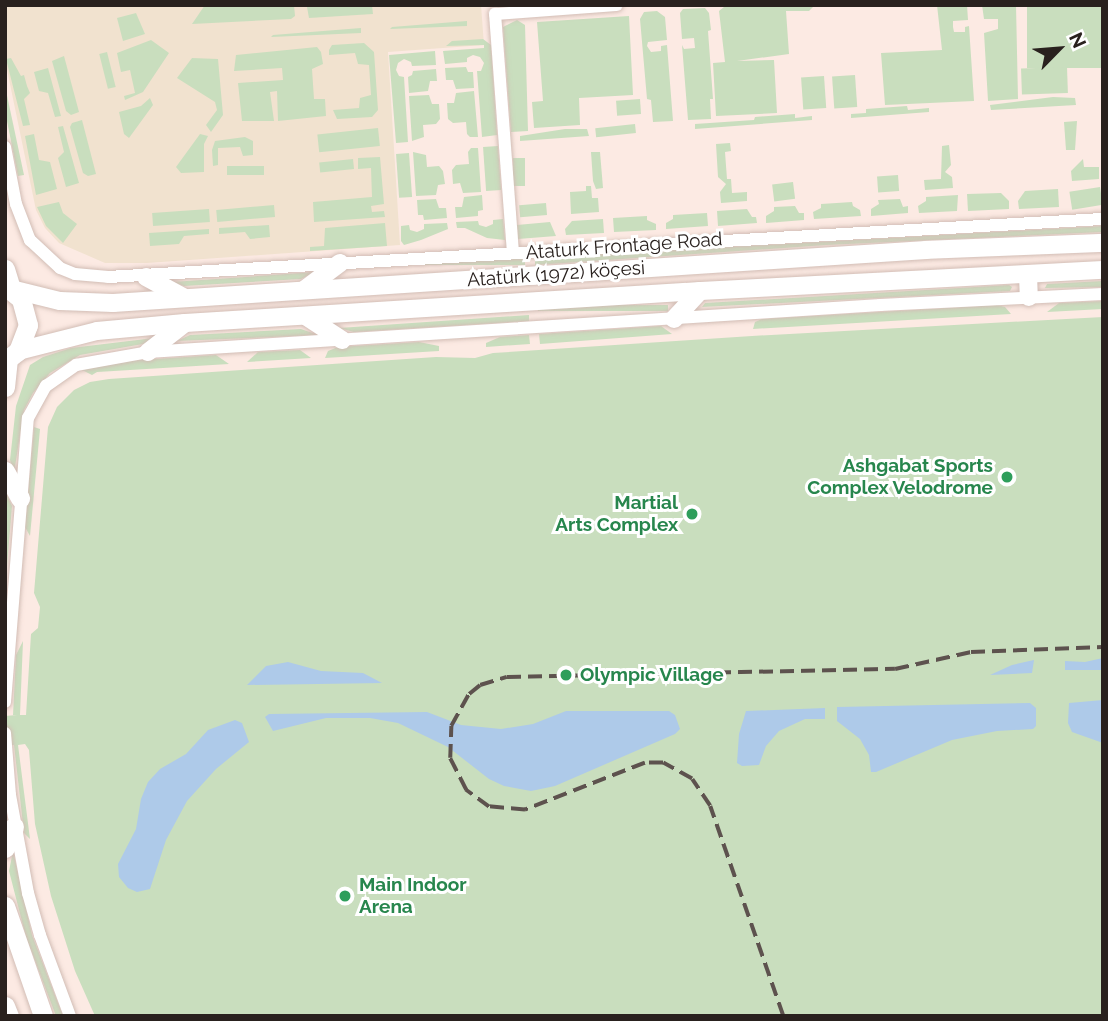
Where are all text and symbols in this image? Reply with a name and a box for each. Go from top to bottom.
north arrow [1024,14,1094,84]
text: N [1065,29,1091,51]
street label: Ataturk Frontage Road [525,228,723,264]
street label: Atatürk (1972) köçesi [466,256,646,292]
place label: Ashgabat Sports Complex Velodrome [807,455,993,499]
marker: Ashgabat Sports Complex Velodrome [999,469,1015,485]
place label: Martial Arts Complex [555,492,678,536]
marker: Martial Arts Complex [684,506,700,522]
place label: Olympic Village [580,664,724,686]
marker: Olympic Village [558,667,574,683]
place label: Main Indoor Arena [359,874,467,918]
marker: Main Indoor Arena [337,888,353,904]

